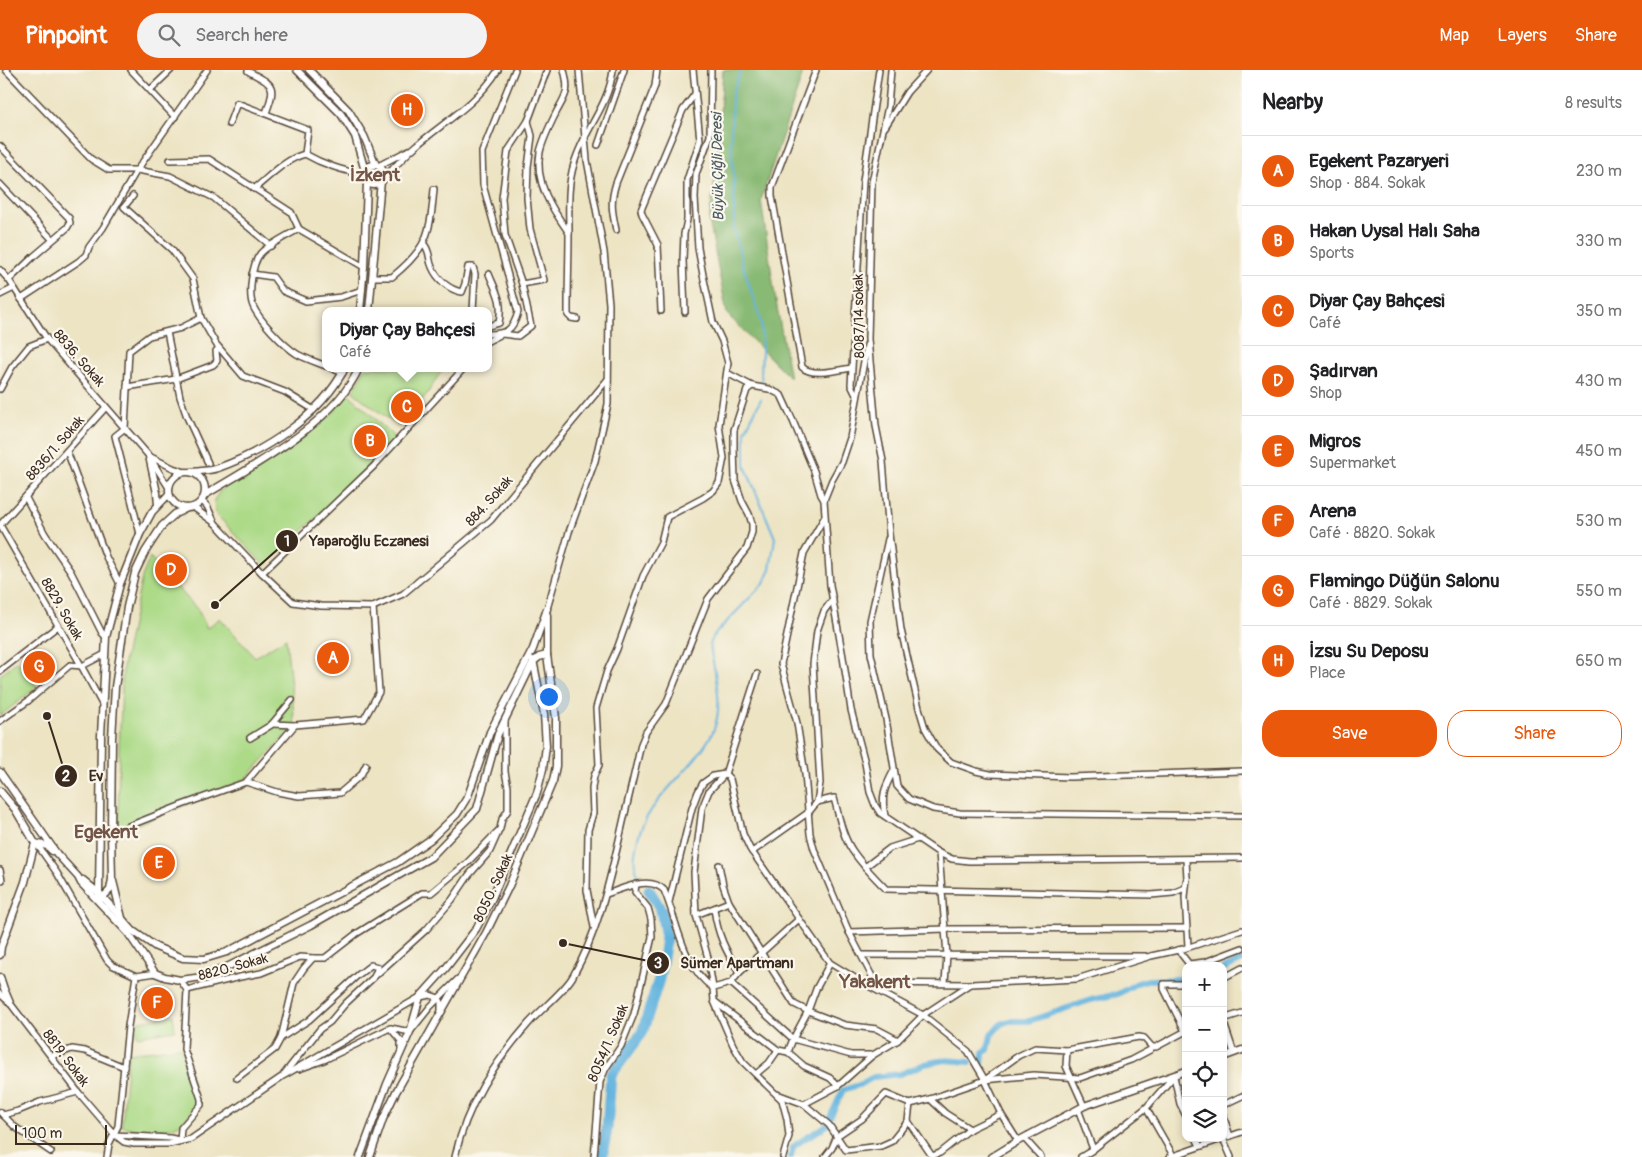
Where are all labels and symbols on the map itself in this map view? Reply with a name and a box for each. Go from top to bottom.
pin: H [391,91,423,129]
water label: Büyük Çiğli Deresi [708,111,728,221]
district label: İzkent [350,163,402,187]
street label: 8087/14 sokak [850,273,868,358]
street label: 8836. Sokak [50,326,108,390]
pin: C [391,388,423,426]
street label: 8836/1. Sokak [22,412,88,484]
pin: B [354,422,386,460]
street label: 884. Sokak [462,472,516,530]
callout: Yaparoğlu Eczanesi [274,526,439,556]
text: 1 [284,532,290,551]
text: Yaparoğlu Eczanesi [308,532,429,551]
pin: D [155,551,187,589]
street label: 8829. Sokak [37,575,87,643]
pin: A [317,639,349,677]
pin: G [23,648,55,686]
your location [536,684,562,710]
callout: Ev [54,761,113,791]
text: 2 [62,767,70,786]
text: Ev [89,767,104,786]
district label: Egekent [74,820,139,844]
pin: E [143,844,175,882]
street label: 8050. Sokak [470,851,516,925]
callout: Sümer Apartmanı [645,948,804,978]
street label: 8820. Sokak [196,950,270,984]
text: 3 [654,954,662,973]
text: Sümer Apartmanı [680,954,794,973]
district label: Yakakent [838,970,912,994]
pin: F [141,984,173,1022]
street label: 8054/1. Sokak [584,1001,632,1084]
street label: 8819. Sokak [39,1026,93,1090]
scale bar [15,1122,108,1145]

